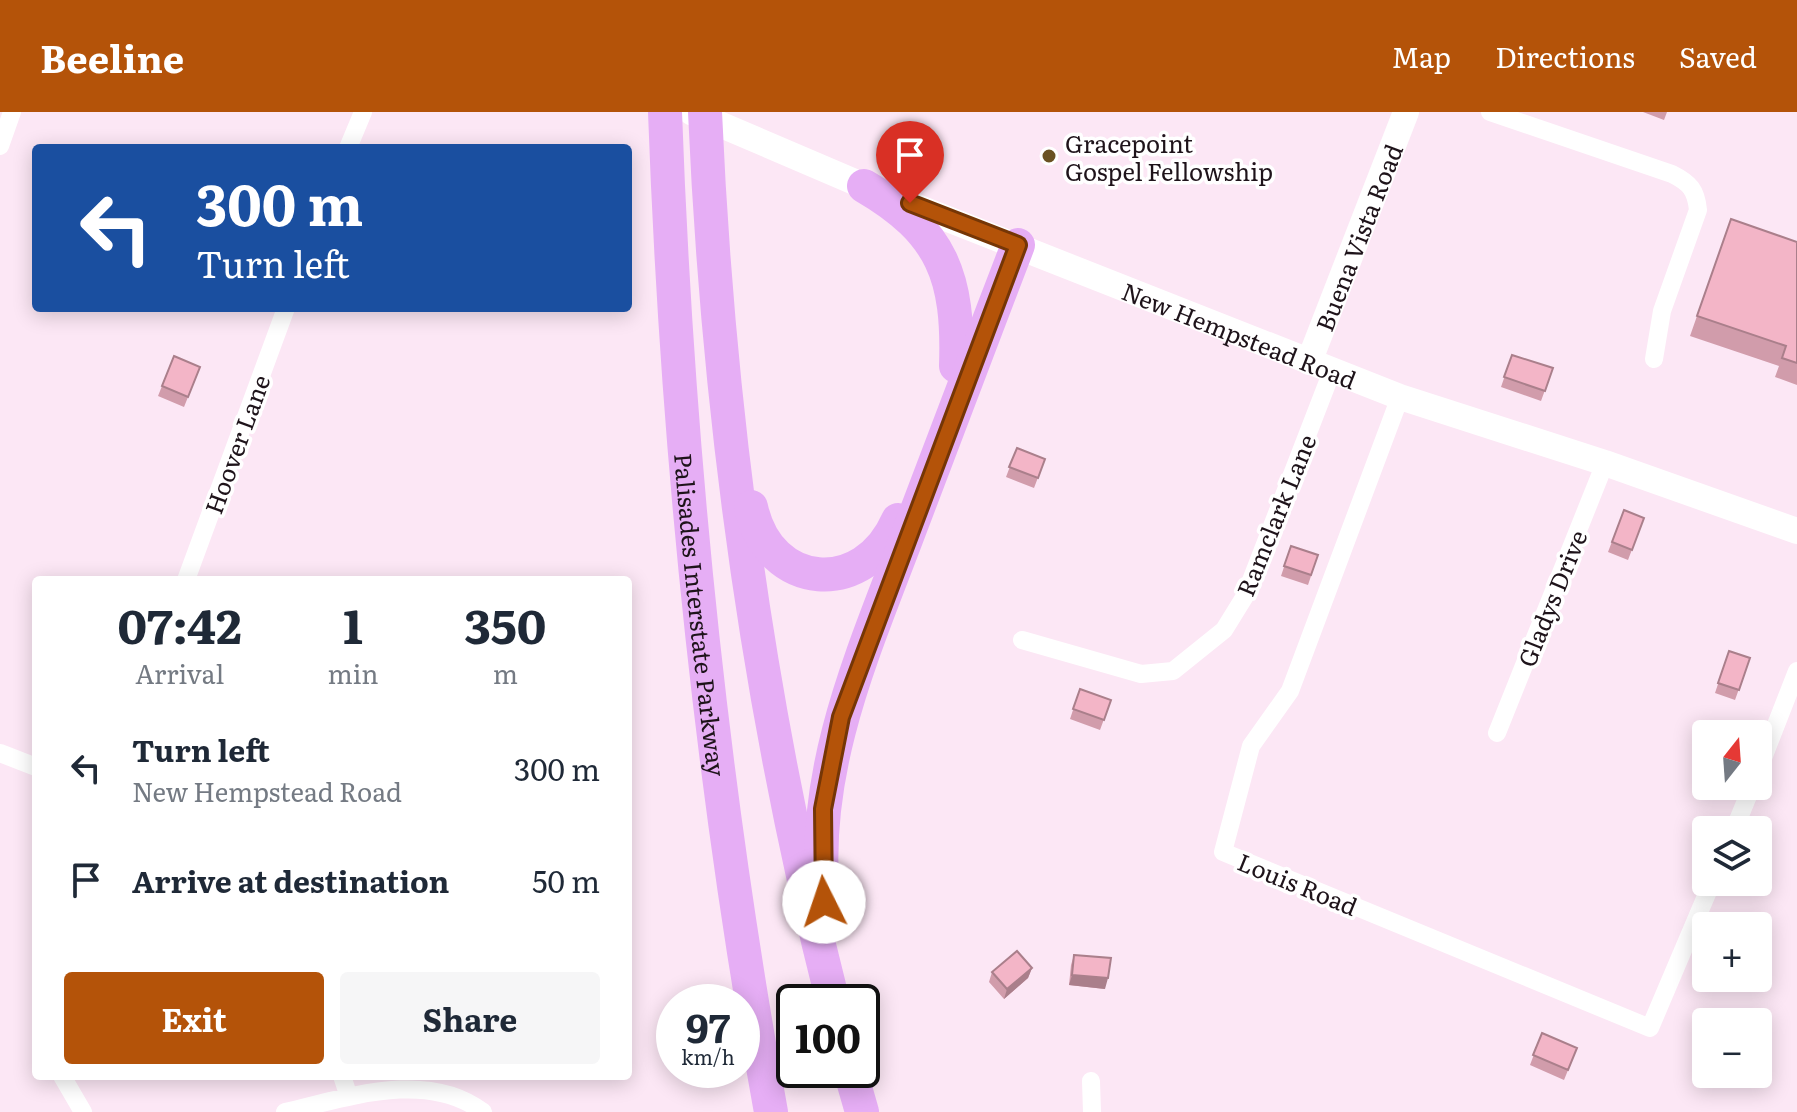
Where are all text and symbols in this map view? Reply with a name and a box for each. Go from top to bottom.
text: Beeline [40,28,184,85]
text: Map [1392,35,1451,77]
text: Directions [1495,35,1635,77]
text: Saved [1679,35,1757,77]
pin [876,121,944,203]
place label: Gracepoint Gospel Fellowship [1065,125,1273,188]
icon: arrive [888,133,932,177]
street label: Buena Vista Road [1305,138,1410,336]
marker: Gracepoint Gospel Fellowship [1040,147,1058,165]
text: 300 m [196,160,363,243]
icon: left [64,176,168,280]
text: Turn left [196,236,350,289]
street label: New Hempstead Road [1117,272,1362,396]
street label: Hoover Lane [195,369,277,519]
street label: Ramclark Lane [1227,429,1323,601]
street label: Palisades Interstate Parkway [668,452,736,778]
street label: Gladys Drive [1508,524,1594,672]
text: 07:42 [118,588,242,659]
text: 1 [343,588,363,659]
text: 350 [464,588,546,659]
text: Arrival [135,653,224,692]
text: min [327,653,379,692]
text: m [493,653,518,692]
north arrow [1692,720,1772,800]
map controls [1692,720,1772,1088]
text: Turn left [132,727,270,771]
icon: left [64,746,108,790]
text: 300 m [514,746,600,790]
text: New Hempstead Road [132,771,402,810]
button: layers [1692,816,1772,896]
street label: Louis Road [1233,843,1363,923]
icon: arrive [64,858,108,902]
text: Arrive at destination [132,858,449,902]
text: 50 m [532,858,600,902]
position arrow [782,860,866,944]
button: + [1692,912,1772,992]
button: Exit [64,972,324,1064]
button: Share [340,972,600,1064]
speed limit sign: 100 [776,984,880,1088]
text: 97 [686,996,730,1055]
button: − [1692,1008,1772,1088]
text: km/h [681,1041,735,1071]

